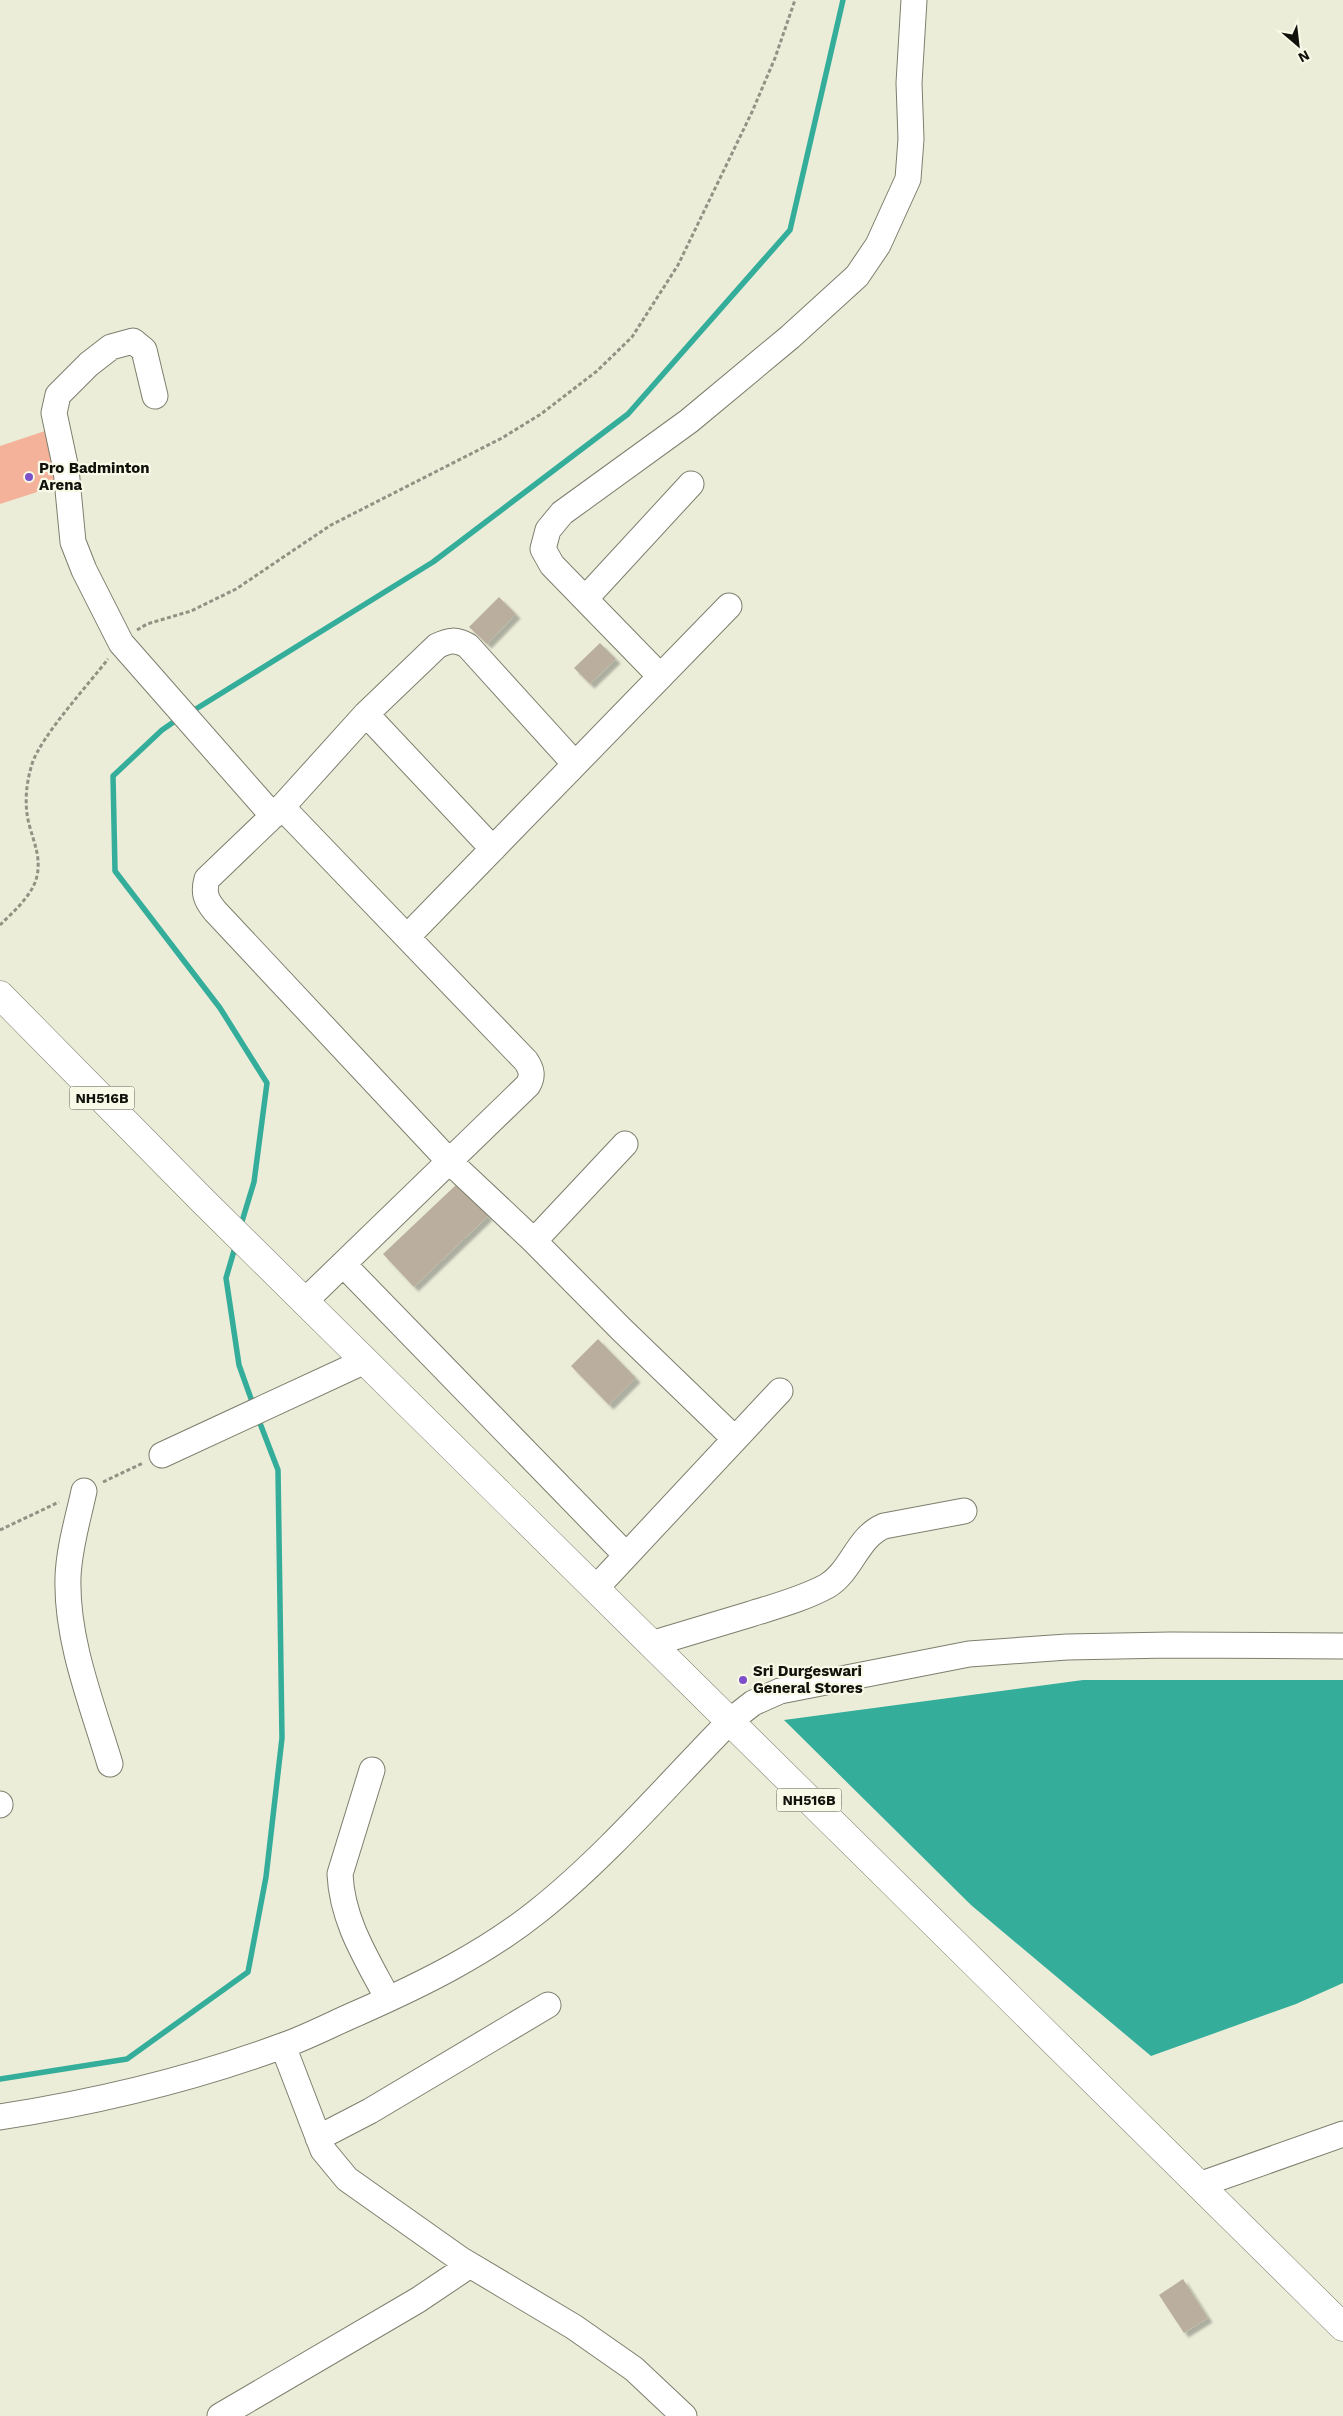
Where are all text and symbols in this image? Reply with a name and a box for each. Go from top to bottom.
north arrow [1273,20,1323,70]
text: N [1296,47,1312,66]
place label: Pro Badminton Arena [39,459,150,494]
marker: Pro Badminton Arena [23,471,35,483]
road number: NH516B [70,1086,134,1110]
place label: Sri Durgeswari General Stores [753,1662,863,1697]
marker: Sri Durgeswari General Stores [737,1674,749,1686]
road number: NH516B [776,1788,842,1812]

